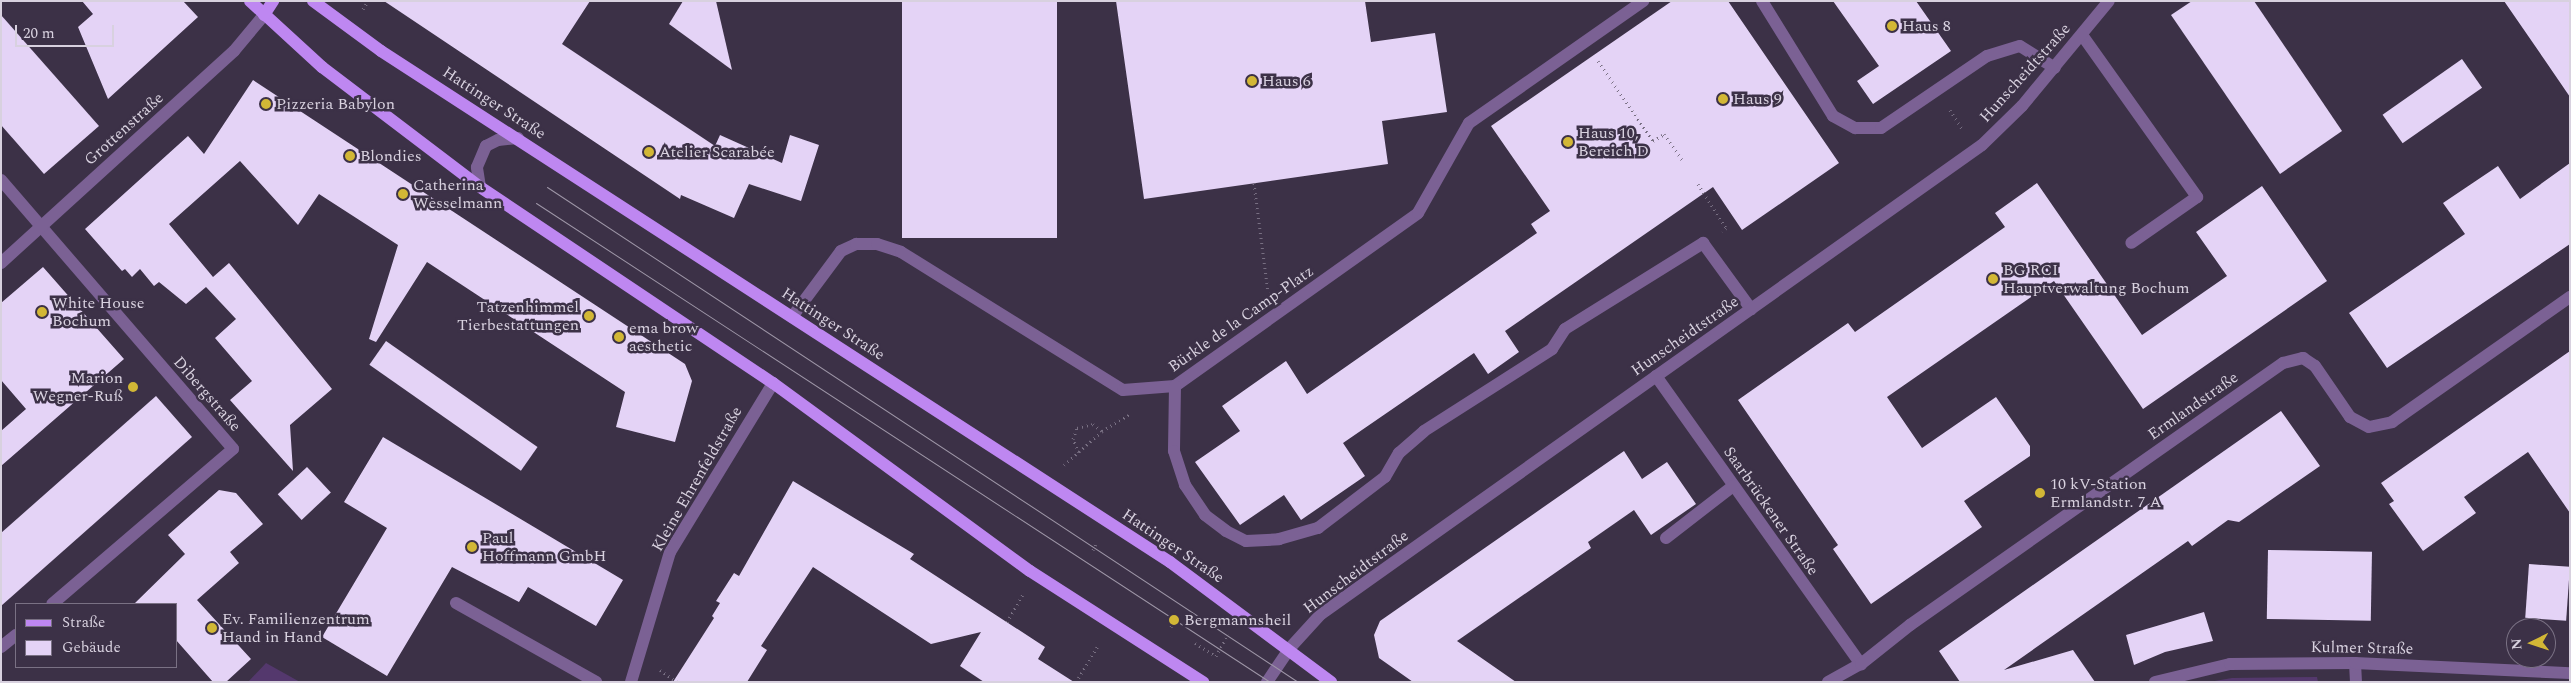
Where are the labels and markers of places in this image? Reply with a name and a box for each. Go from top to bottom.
place label: Haus 8 [1902,16,1951,36]
marker: Haus 8 [1886,20,1898,32]
place label: Haus 6 [1262,71,1311,91]
marker: Haus 6 [1246,75,1258,87]
place label: Haus 9 [1733,89,1782,109]
marker: Haus 9 [1717,93,1729,105]
place label: Pizzeria Babylon [276,94,395,114]
marker: Pizzeria Babylon [260,98,272,110]
place label: Haus 10, Bereich D [1578,123,1649,161]
marker: Haus 10, Bereich D [1562,136,1574,148]
place label: Atelier Scarabée [659,142,775,162]
place label: Blondies [360,146,422,166]
marker: Atelier Scarabée [643,146,655,158]
marker: Blondies [344,150,356,162]
place label: Catherina Wesselmann [413,175,502,213]
marker: Catherina Wesselmann [397,188,409,200]
place label: BG RCI Hauptverwaltung Bochum [2003,260,2189,298]
marker: BG RCI Hauptverwaltung Bochum [1987,273,1999,285]
place label: White House Bochum [52,293,145,331]
place label: Tatzenhimmel Tierbestattungen [457,297,579,335]
marker: White House Bochum [36,306,48,318]
marker: Tatzenhimmel Tierbestattungen [583,310,595,322]
place label: ema brow aesthetic [629,318,698,356]
marker: ema brow aesthetic [613,331,625,343]
place label: Marion Wegner-Ruß [33,368,123,406]
marker: Marion Wegner-Ruß [127,381,139,393]
place label: 10 kV-Station Ermlandstr. 7 A [2050,474,2161,512]
marker: 10 kV-Station Ermlandstr. 7 A [2034,487,2046,499]
place label: Paul Hoffmann GmbH [482,528,606,566]
marker: Paul Hoffmann GmbH [466,541,478,553]
place label: Ev. Familienzentrum Hand in Hand [222,609,370,647]
place label: Bergmannsheil [1184,610,1291,630]
marker: Bergmannsheil [1168,614,1180,626]
marker: Ev. Familienzentrum Hand in Hand [206,622,218,634]

